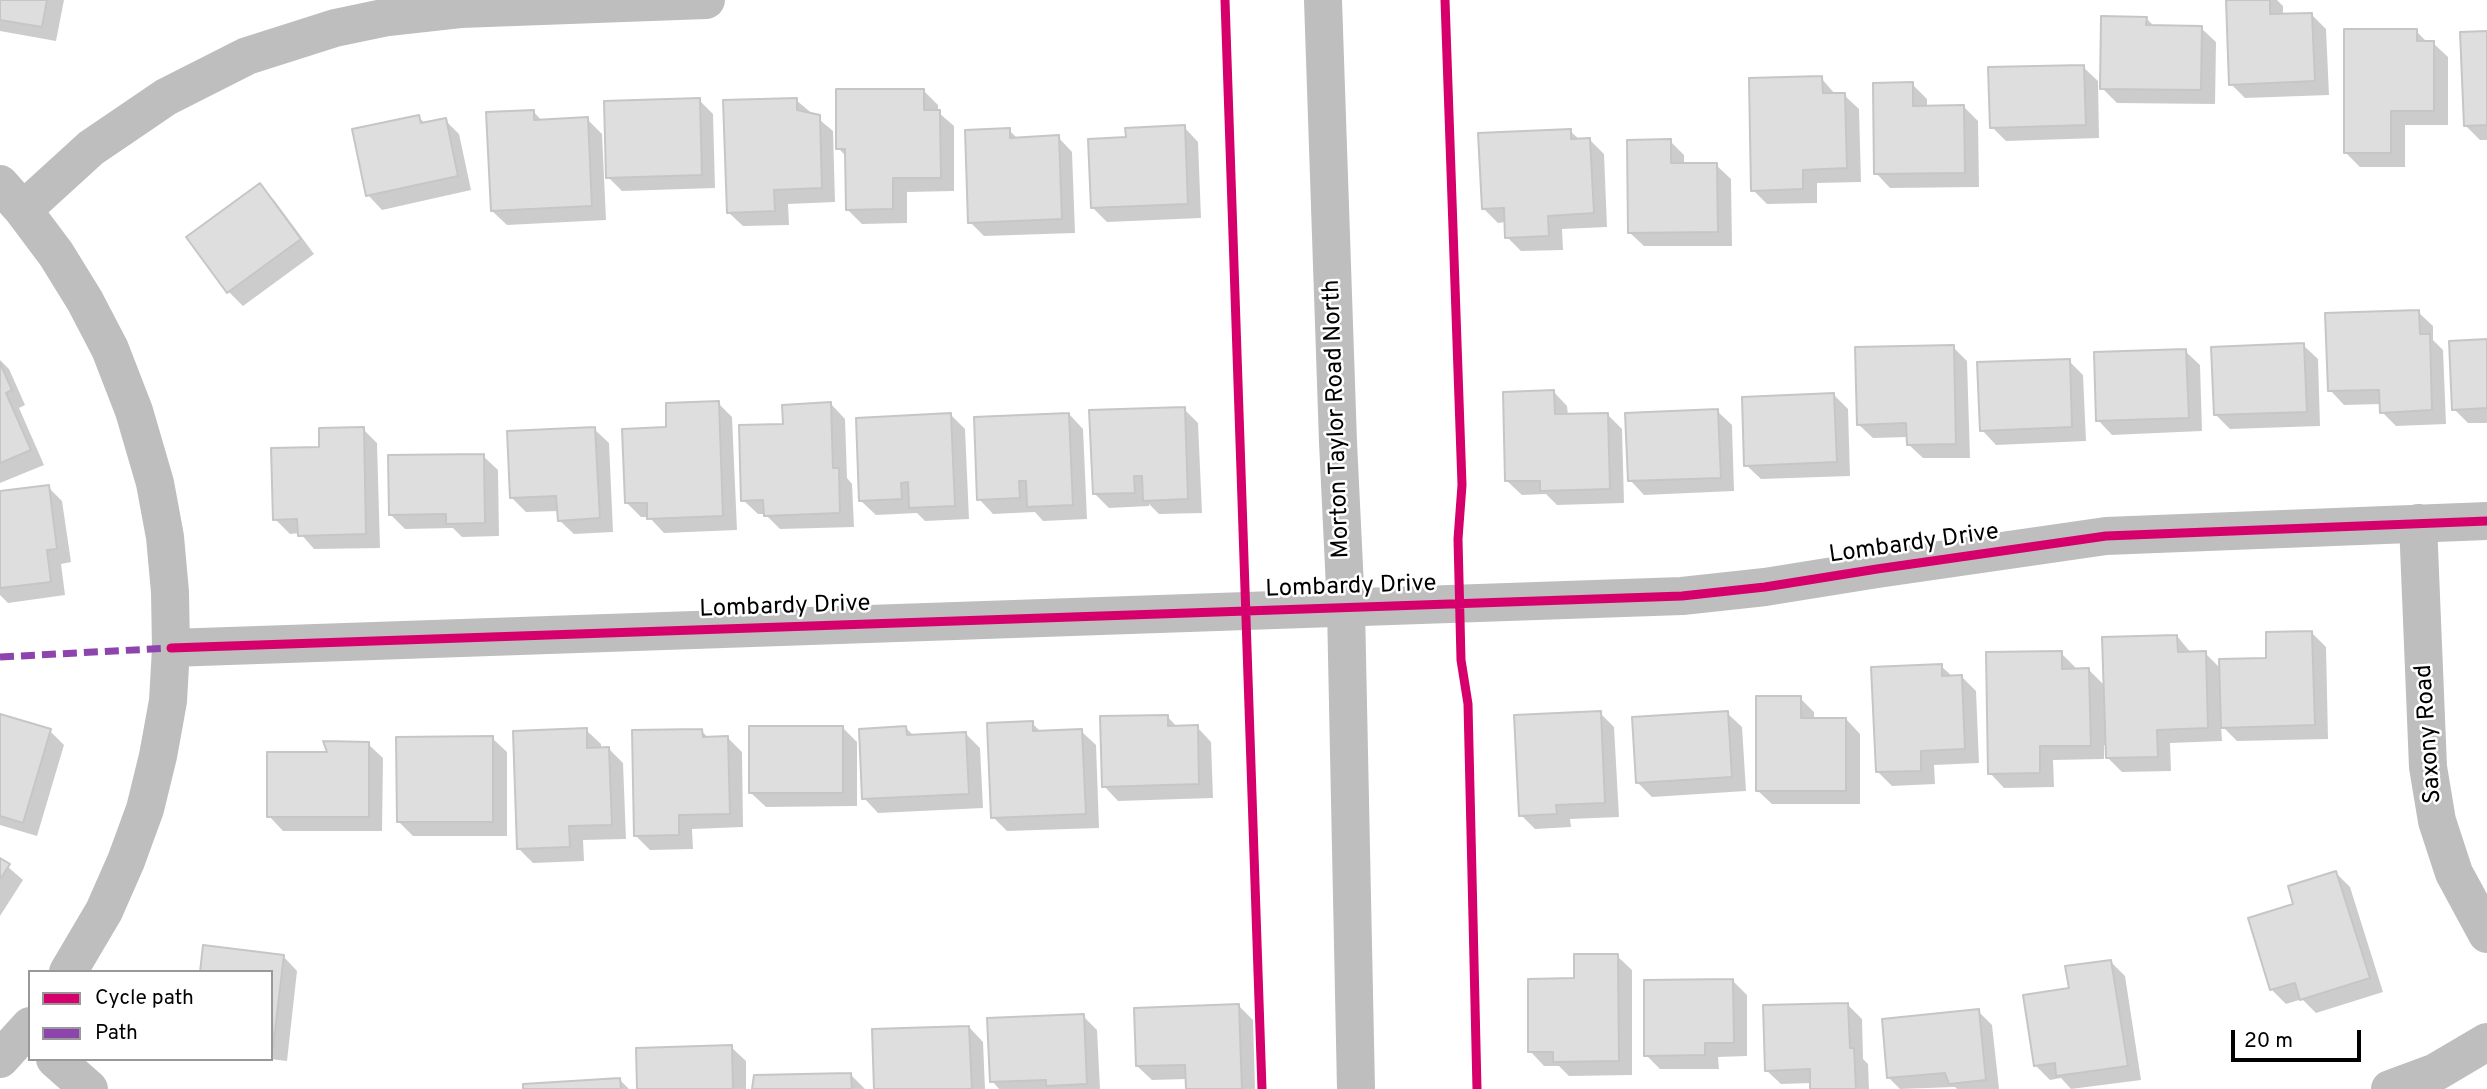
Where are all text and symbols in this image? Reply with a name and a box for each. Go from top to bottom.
street label: Morton Taylor Road North [1319,279,1357,559]
street label: Lombardy Drive [1827,519,2001,571]
street label: Lombardy Drive [1265,571,1437,605]
street label: Lombardy Drive [699,591,871,625]
street label: Saxony Road [2411,663,2449,805]
legend [28,970,273,1061]
text: Cycle path [95,985,194,1012]
scale bar [2235,1016,2364,1060]
text: Path [95,1020,138,1047]
text: 20 m [2244,1028,2293,1055]

